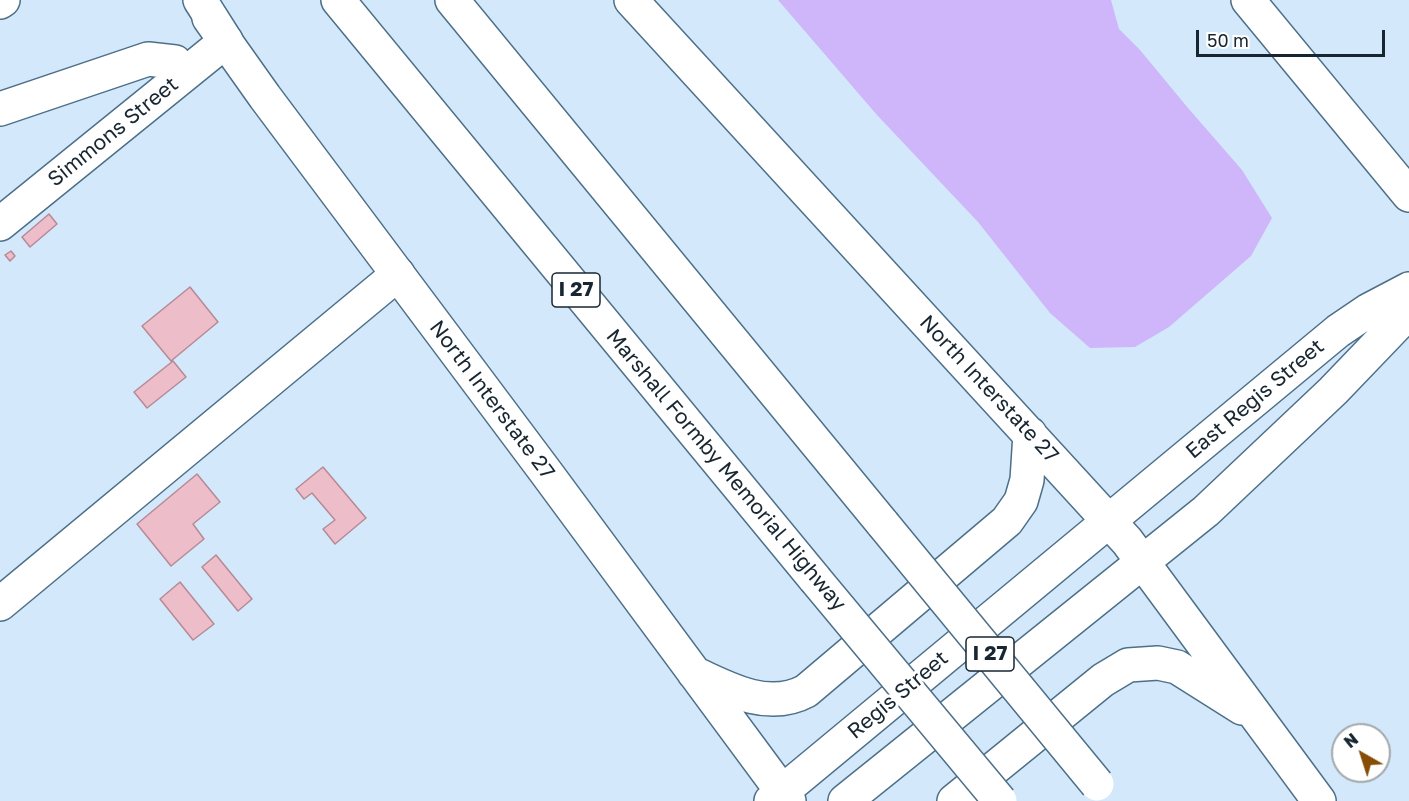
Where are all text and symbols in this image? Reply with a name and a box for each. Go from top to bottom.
scale bar [1199,18,1388,56]
text: 50 m [1207,29,1249,51]
street label: Simmons Street [43,72,183,192]
road number: I 27 [552,273,600,307]
street label: North Interstate 27 [914,310,1064,468]
street label: North Interstate 27 [424,316,560,484]
street label: Marshall Formby Memorial Highway [601,324,851,616]
street label: East Regis Street [1181,334,1329,464]
road number: I 27 [966,637,1014,671]
street label: Regis Street [843,646,953,744]
north arrow [1331,723,1391,783]
text: N [1340,729,1362,752]

